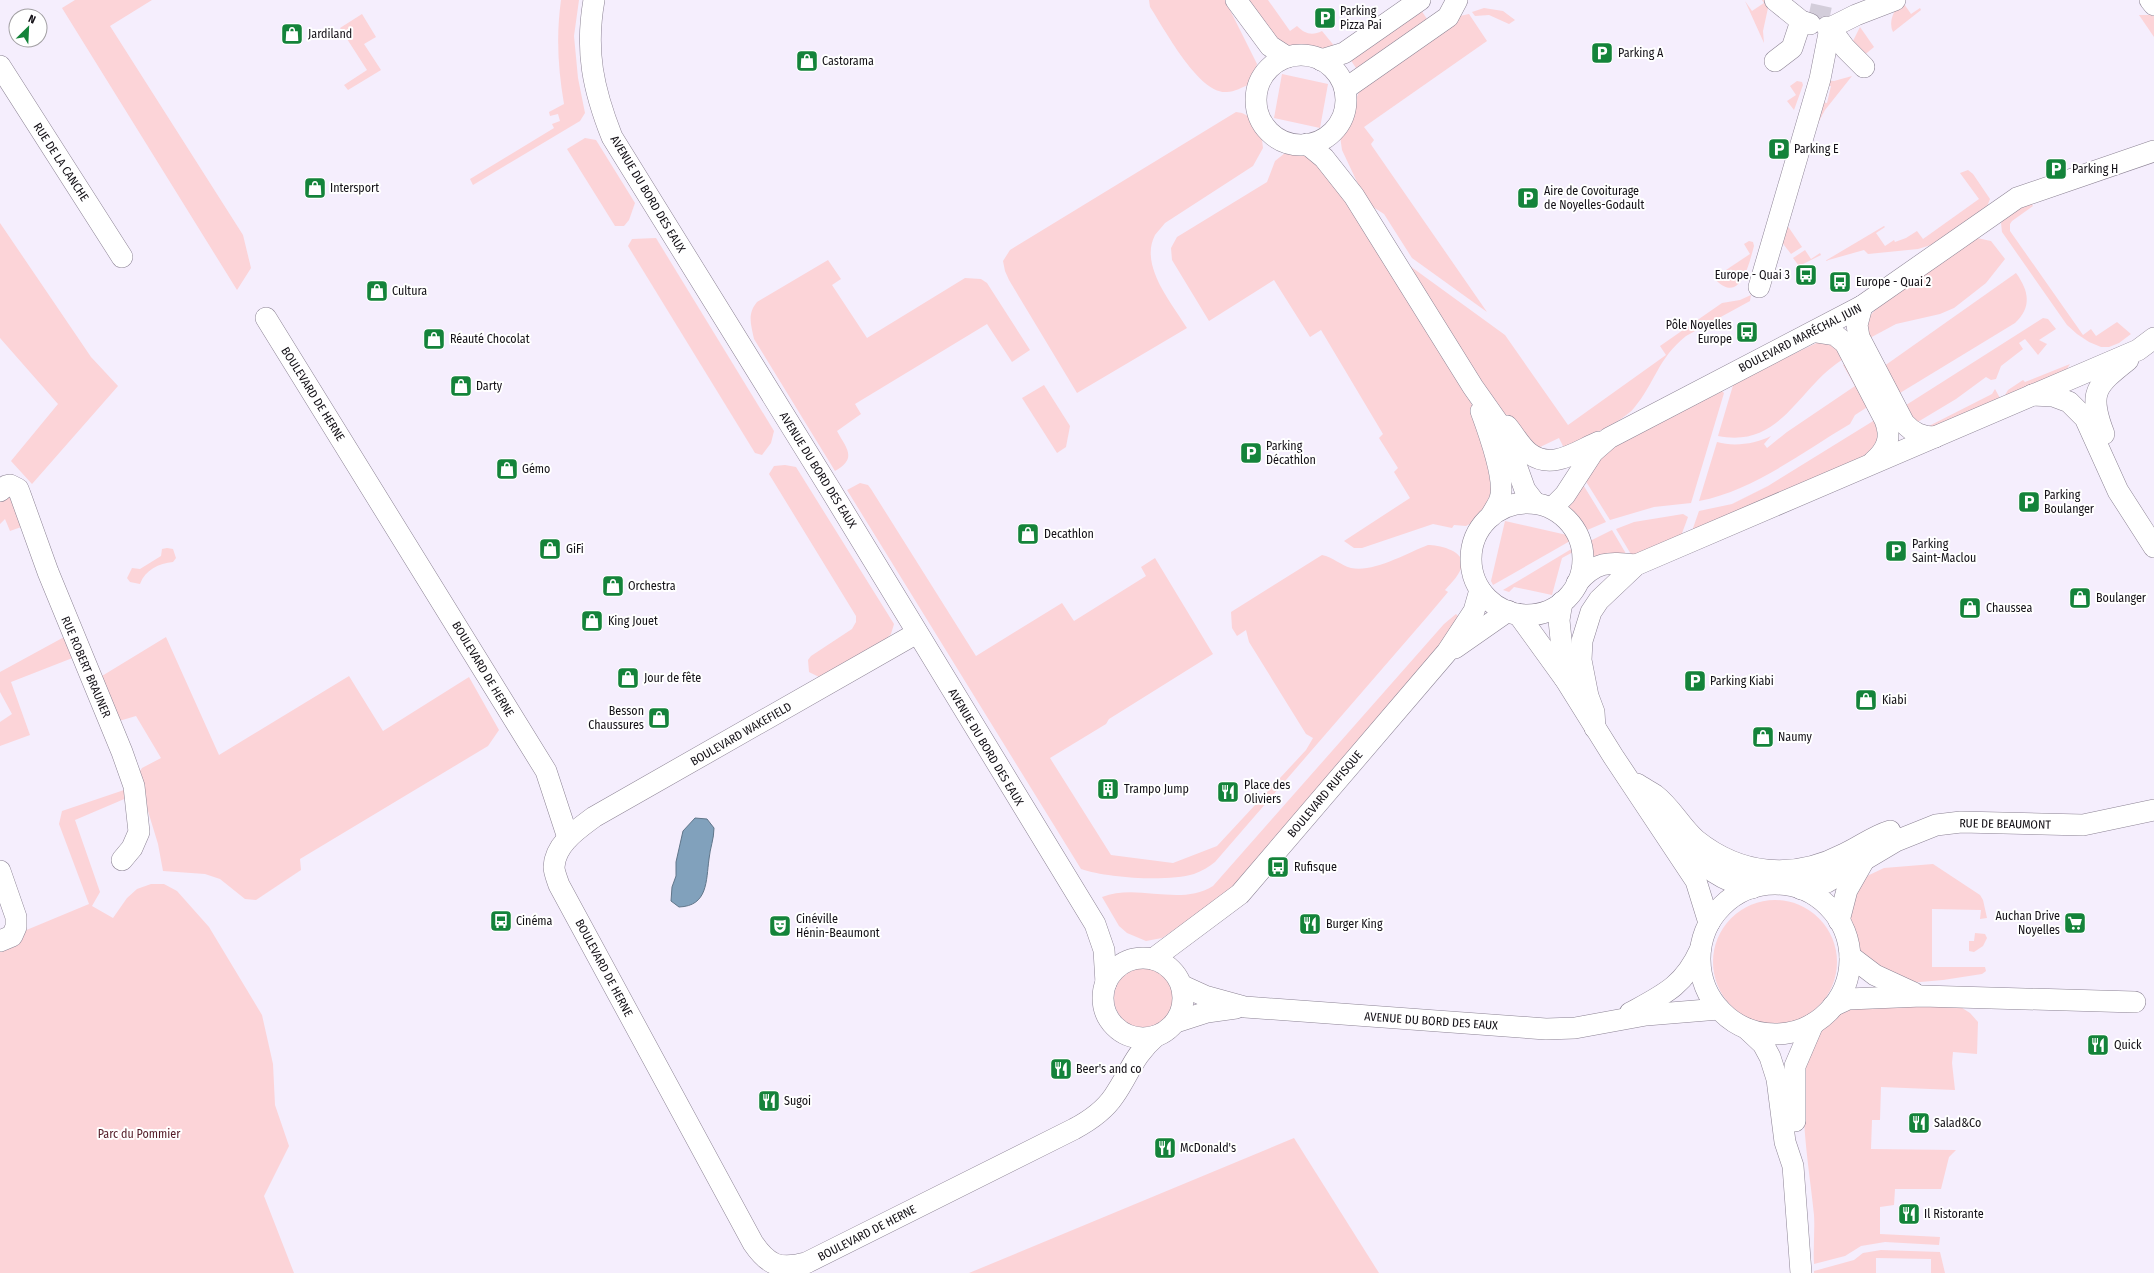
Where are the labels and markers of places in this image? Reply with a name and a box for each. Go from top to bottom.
place label: Parking Pizza Pai [1340,4,1382,32]
parking icon: Parking Pizza Pai [1312,5,1338,31]
shop icon: Jardiland [279,21,305,47]
place label: Jardiland [308,27,352,41]
parking icon: Parking A [1589,40,1615,66]
place label: Parking A [1618,46,1664,60]
shop icon: Castorama [794,48,820,74]
place label: Castorama [822,54,874,68]
parking icon: Parking E [1766,136,1792,162]
place label: Parking E [1794,142,1839,156]
parking icon: Parking H [2043,156,2069,182]
place label: Parking H [2072,162,2118,176]
shop icon: Intersport [302,175,328,201]
place label: Intersport [330,181,379,195]
place label: Aire de Covoiturage de Noyelles-Godault [1544,184,1645,212]
parking icon: Aire de Covoiturage de Noyelles-Godault [1515,185,1541,211]
bus stop icon: Europe - Quai 3 [1793,262,1819,288]
place label: Europe - Quai 3 [1715,268,1790,282]
bus stop icon: Europe - Quai 2 [1827,269,1853,295]
place label: Europe - Quai 2 [1856,275,1931,289]
shop icon: Cultura [364,278,390,304]
place label: Cultura [392,284,427,298]
place label: Pôle Noyelles Europe [1666,318,1732,346]
bus stop icon: Pôle Noyelles Europe [1734,319,1760,345]
shop icon: Réauté Chocolat [421,326,447,352]
place label: Réauté Chocolat [450,332,530,346]
shop icon: Darty [448,373,474,399]
place label: Darty [476,379,503,393]
place label: Parking Décathlon [1266,439,1316,467]
parking icon: Parking Décathlon [1238,440,1264,466]
shop icon: Gémo [494,456,520,482]
place label: Gémo [522,462,550,476]
place label: Parking Boulanger [2044,488,2095,516]
parking icon: Parking Boulanger [2016,489,2042,515]
shop icon: Decathlon [1015,521,1041,547]
place label: Decathlon [1044,527,1094,541]
shop icon: GiFi [537,536,563,562]
place label: Parking Saint-Maclou [1912,537,1976,565]
parking icon: Parking Saint-Maclou [1883,538,1909,564]
place label: GiFi [566,542,584,556]
shop icon: Orchestra [600,573,626,599]
place label: Orchestra [628,579,676,593]
shop icon: Boulanger [2067,585,2093,611]
place label: Boulanger [2096,591,2147,605]
shop icon: Chaussea [1957,595,1983,621]
place label: Chaussea [1986,601,2032,615]
shop icon: King Jouet [579,608,605,634]
place label: King Jouet [608,614,658,628]
shop icon: Jour de fête [615,665,641,691]
parking icon: Parking Kiabi [1682,668,1708,694]
place label: Jour de fête [644,671,701,685]
place label: Parking Kiabi [1710,674,1774,688]
shop icon: Kiabi [1853,687,1879,713]
place label: Kiabi [1882,693,1907,707]
place label: Besson Chaussures [588,704,644,732]
shop icon: Besson Chaussures [646,705,672,731]
shop icon: Naumy [1750,724,1776,750]
place label: Naumy [1778,730,1813,744]
building icon: Trampo Jump [1095,776,1121,802]
place label: Place des Oliviers [1244,778,1290,806]
restaurant icon: Place des Oliviers [1215,779,1241,805]
place label: Trampo Jump [1124,782,1189,796]
bus stop icon: Rufisque [1265,854,1291,880]
place label: Rufisque [1294,860,1337,874]
bus stop icon: Cinéma [488,908,514,934]
place label: Auchan Drive Noyelles [1996,909,2060,937]
supermarket icon: Auchan Drive Noyelles [2062,910,2088,936]
restaurant icon: Burger King [1297,911,1323,937]
place label: Cinéville Hénin-Beaumont [796,912,880,940]
theatre icon: Cinéville Hénin-Beaumont [767,913,793,939]
place label: Cinéma [516,914,553,928]
place label: Burger King [1326,917,1383,931]
restaurant icon: Quick [2085,1032,2111,1058]
place label: Quick [2114,1038,2142,1052]
restaurant icon: Beer's and co [1048,1056,1074,1082]
place label: Beer's and co [1076,1062,1142,1076]
restaurant icon: Sugoi [756,1088,782,1114]
place label: Sugoi [784,1094,811,1108]
restaurant icon: Salad&Co [1906,1110,1932,1136]
place label: Salad&Co [1934,1116,1981,1130]
restaurant icon: McDonald's [1152,1135,1178,1161]
place label: McDonald's [1180,1141,1236,1155]
restaurant icon: Il Ristorante [1896,1201,1922,1227]
place label: Il Ristorante [1924,1207,1984,1221]

